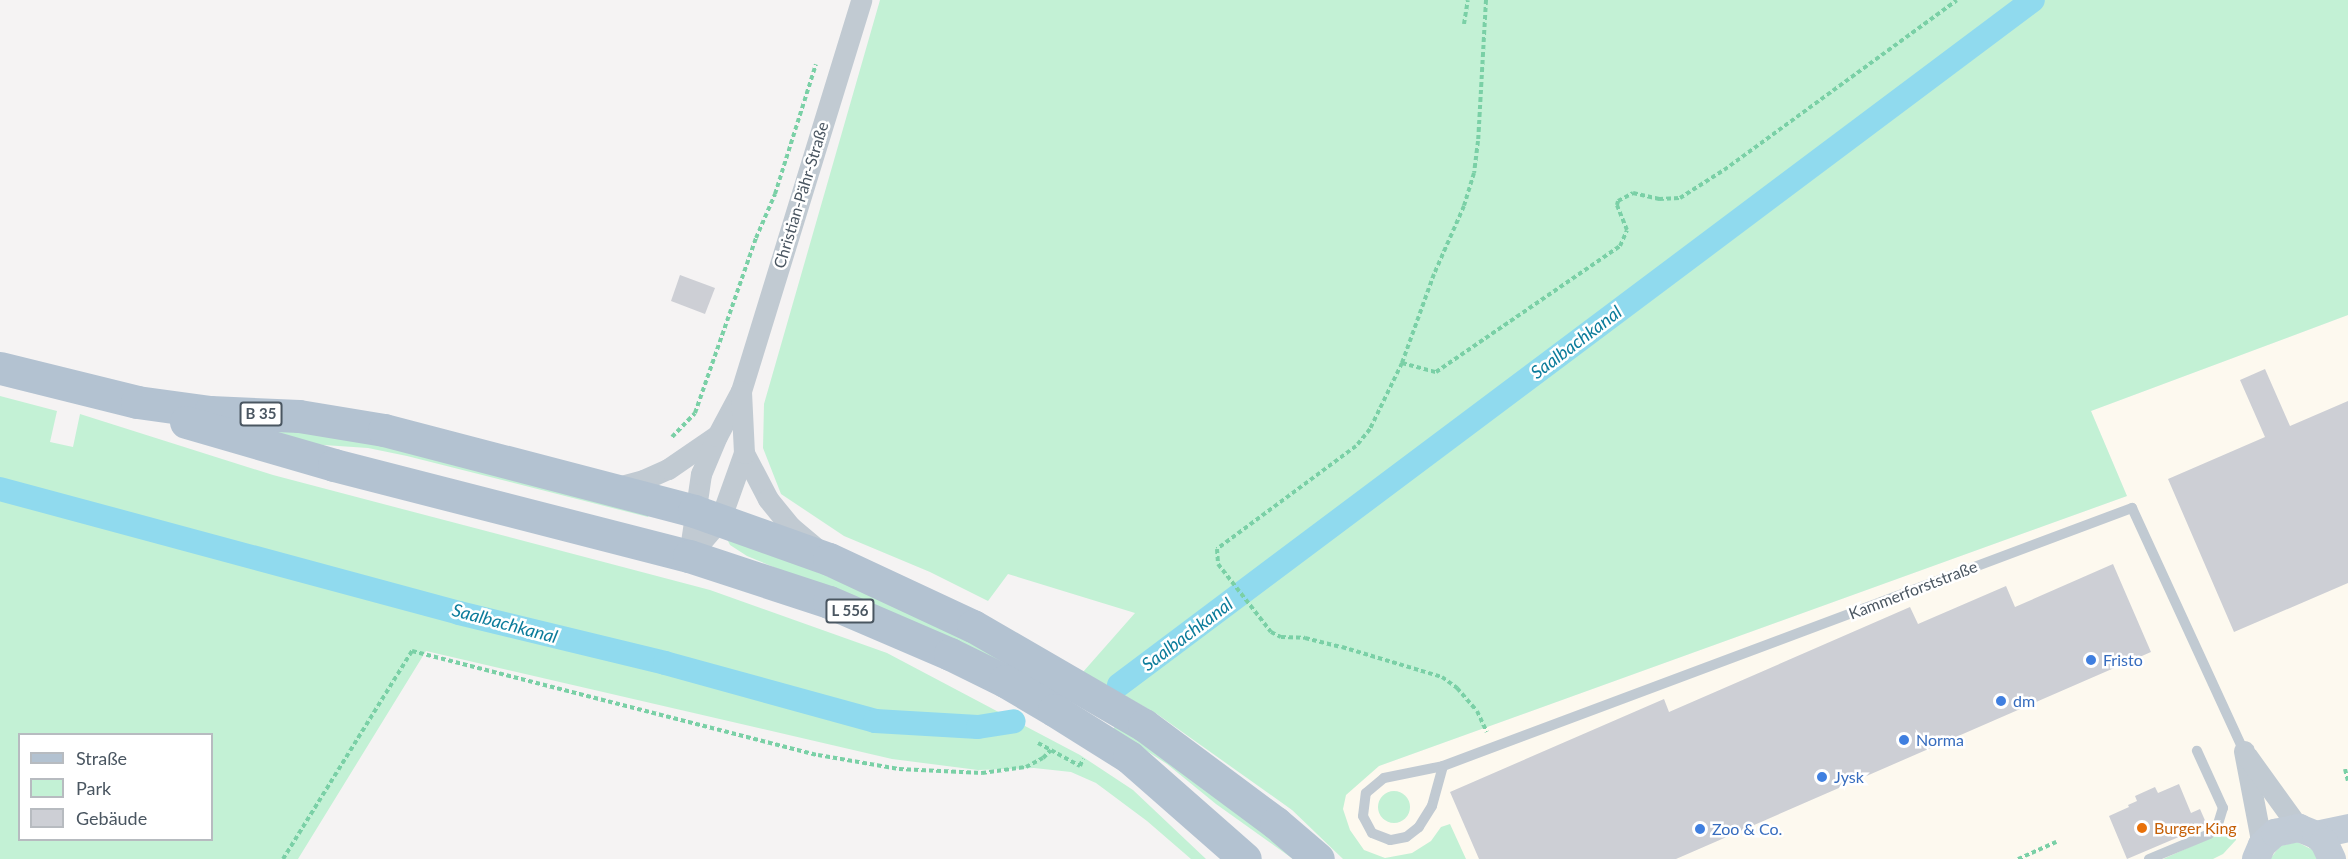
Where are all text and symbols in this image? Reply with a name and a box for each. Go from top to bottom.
street label: Christian-Pähr-Straße [770,120,832,270]
water label: Saalbachkanal [1526,301,1626,383]
road number: B 35 [238,402,284,426]
street label: Kammerforststraße [1846,557,1980,623]
water label: Saalbachkanal [1137,593,1237,675]
water label: Saalbachkanal [450,599,560,647]
road number: L 556 [824,599,876,623]
place label: Fristo [2103,650,2143,670]
marker: Fristo [2084,653,2098,667]
place label: dm [2013,691,2035,711]
marker: dm [1994,694,2008,708]
place label: Norma [1916,730,1964,750]
legend [18,733,213,841]
marker: Norma [1897,733,1911,747]
text: Straße [76,747,127,769]
place label: Jysk [1834,767,1864,787]
marker: Jysk [1815,770,1829,784]
text: Park [76,777,111,799]
text: Gebäude [76,807,147,829]
place label: Burger King [2154,818,2237,838]
place label: Zoo & Co. [1712,819,1782,839]
marker: Burger King [2135,821,2149,835]
marker: Zoo & Co. [1693,822,1707,836]

